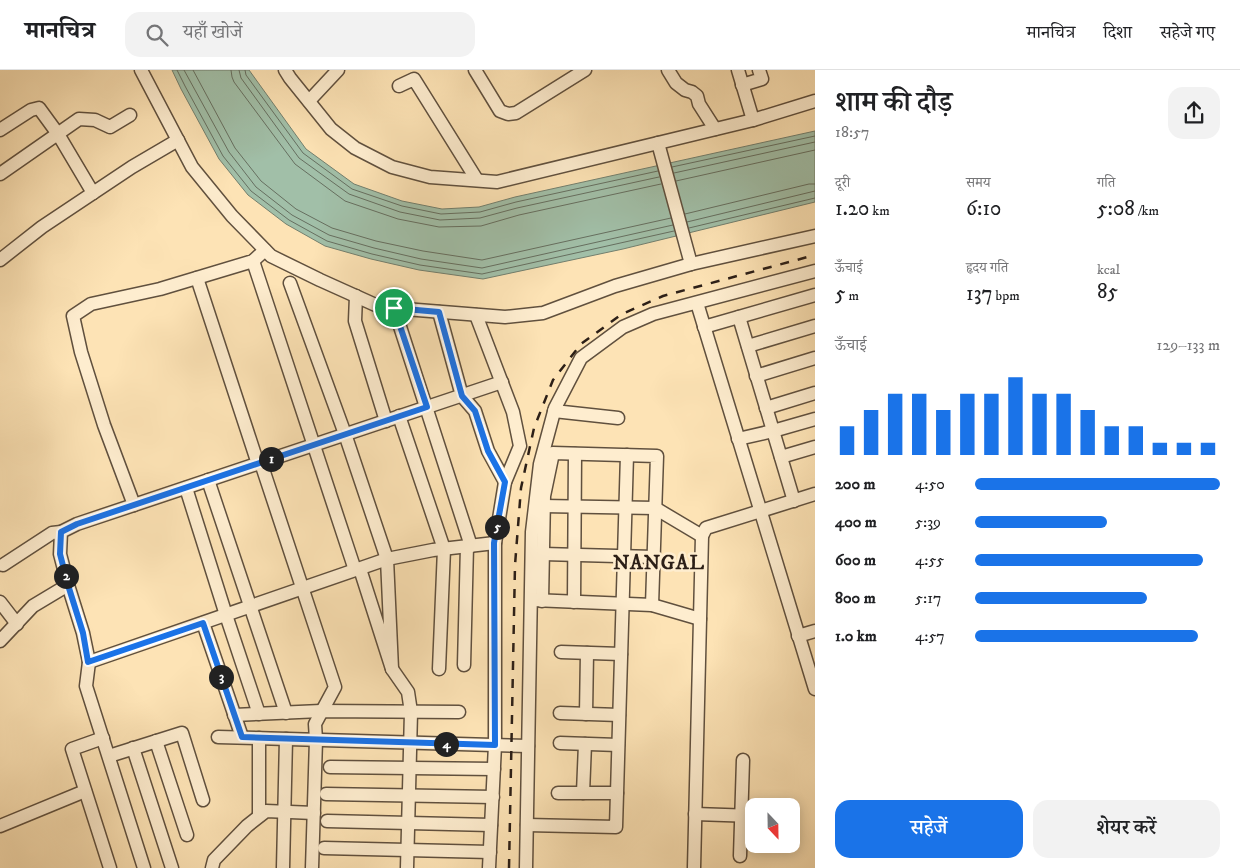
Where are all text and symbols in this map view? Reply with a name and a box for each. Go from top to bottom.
search box [125,12,475,57]
text: मानचित्र [25,16,95,46]
icon: search [143,21,171,49]
text: यहाँ खोजें [183,21,243,44]
text: मानचित्र [1027,22,1075,44]
text: दिशा [1103,22,1132,44]
text: सहेजे गए [1160,22,1215,44]
text: शाम की दौड़ [835,85,952,120]
button: share [1168,87,1220,139]
text: 18:57 [835,122,869,142]
text: दूरी [835,174,850,192]
text: समय [966,174,991,192]
text: गति [1097,174,1115,192]
text: 1.20 [835,196,869,222]
text: 6:10 [966,196,1001,222]
text: 5:08 [1097,196,1135,222]
text: km [869,202,890,220]
text: /km [1135,202,1159,220]
text: ऊँचाई [835,259,863,277]
text: हृदय गति [966,259,1008,277]
text: kcal [1097,261,1120,279]
text: 85 [1097,279,1118,305]
text: 5 [835,281,845,307]
text: 137 [966,281,993,307]
pin [373,287,415,329]
text: m [845,287,859,305]
text: bpm [993,287,1020,305]
icon: arrive [380,294,408,322]
text: ऊँचाई [835,335,867,355]
text: 129–133 m [1157,335,1220,355]
pin: 1 [258,446,284,472]
text: 1 [269,450,274,468]
text: 200 m [835,474,876,494]
text: 4:50 [915,474,945,494]
text: 400 m [835,512,877,532]
text: 5:39 [915,512,941,532]
pin: 5 [484,514,510,540]
text: 5 [494,518,501,536]
text: 600 m [835,550,876,570]
text: 4:55 [915,550,944,570]
district label: NANGAL [613,551,705,576]
pin: 2 [54,564,78,588]
text: 2 [63,567,70,585]
text: 800 m [835,588,876,608]
text: 5:17 [915,588,941,608]
text: 1.0 km [835,626,877,646]
text: 4:57 [915,626,945,646]
pin: 3 [208,664,234,690]
text: 3 [219,668,224,686]
pin: 4 [434,732,458,756]
text: 4 [442,735,451,753]
north arrow [745,798,800,852]
map controls [745,798,800,853]
button: सहेजें [835,800,1023,858]
button: शेयर करें [1033,800,1220,858]

